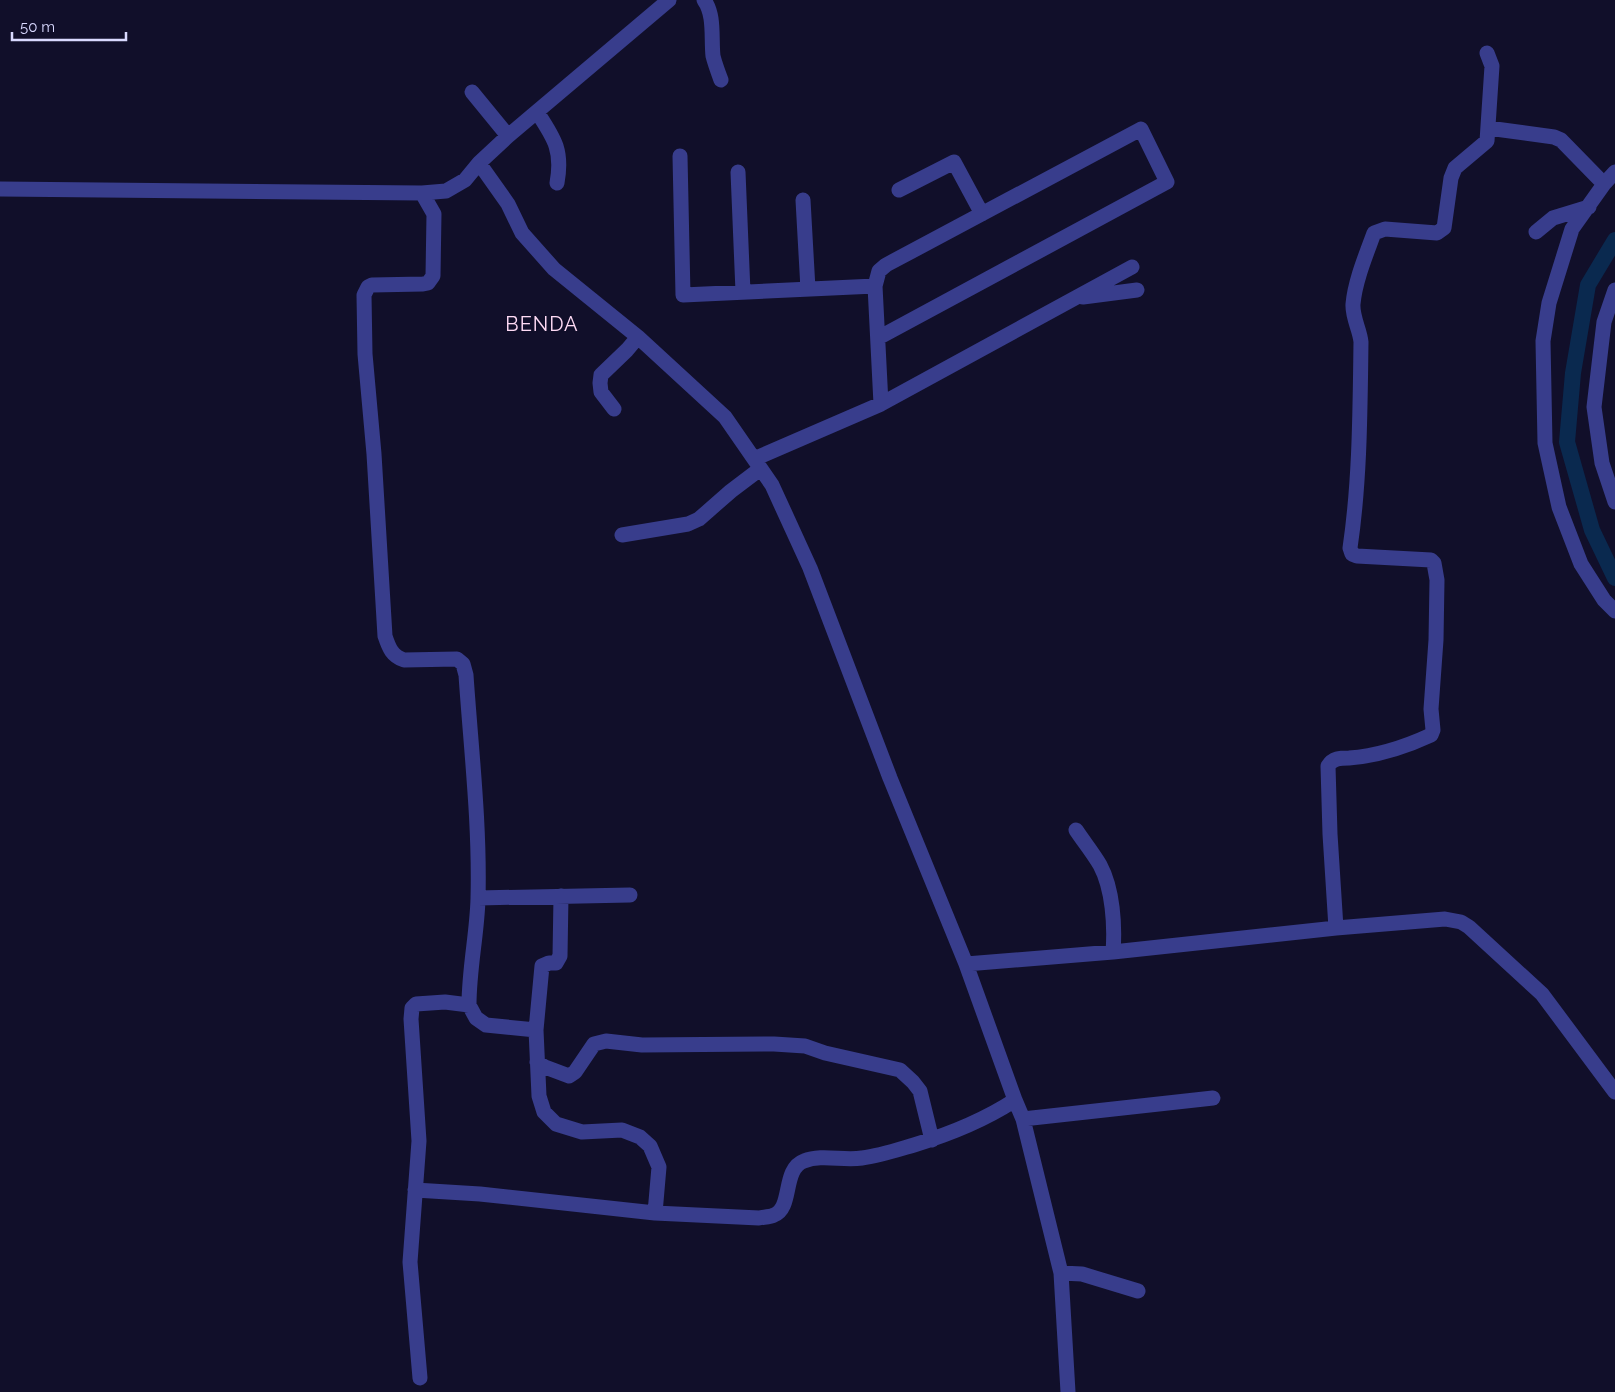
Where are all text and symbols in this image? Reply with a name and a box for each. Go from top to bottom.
scale bar [12,10,126,42]
text: 50 m [20,18,55,36]
district label: BENDA [505,312,579,336]

